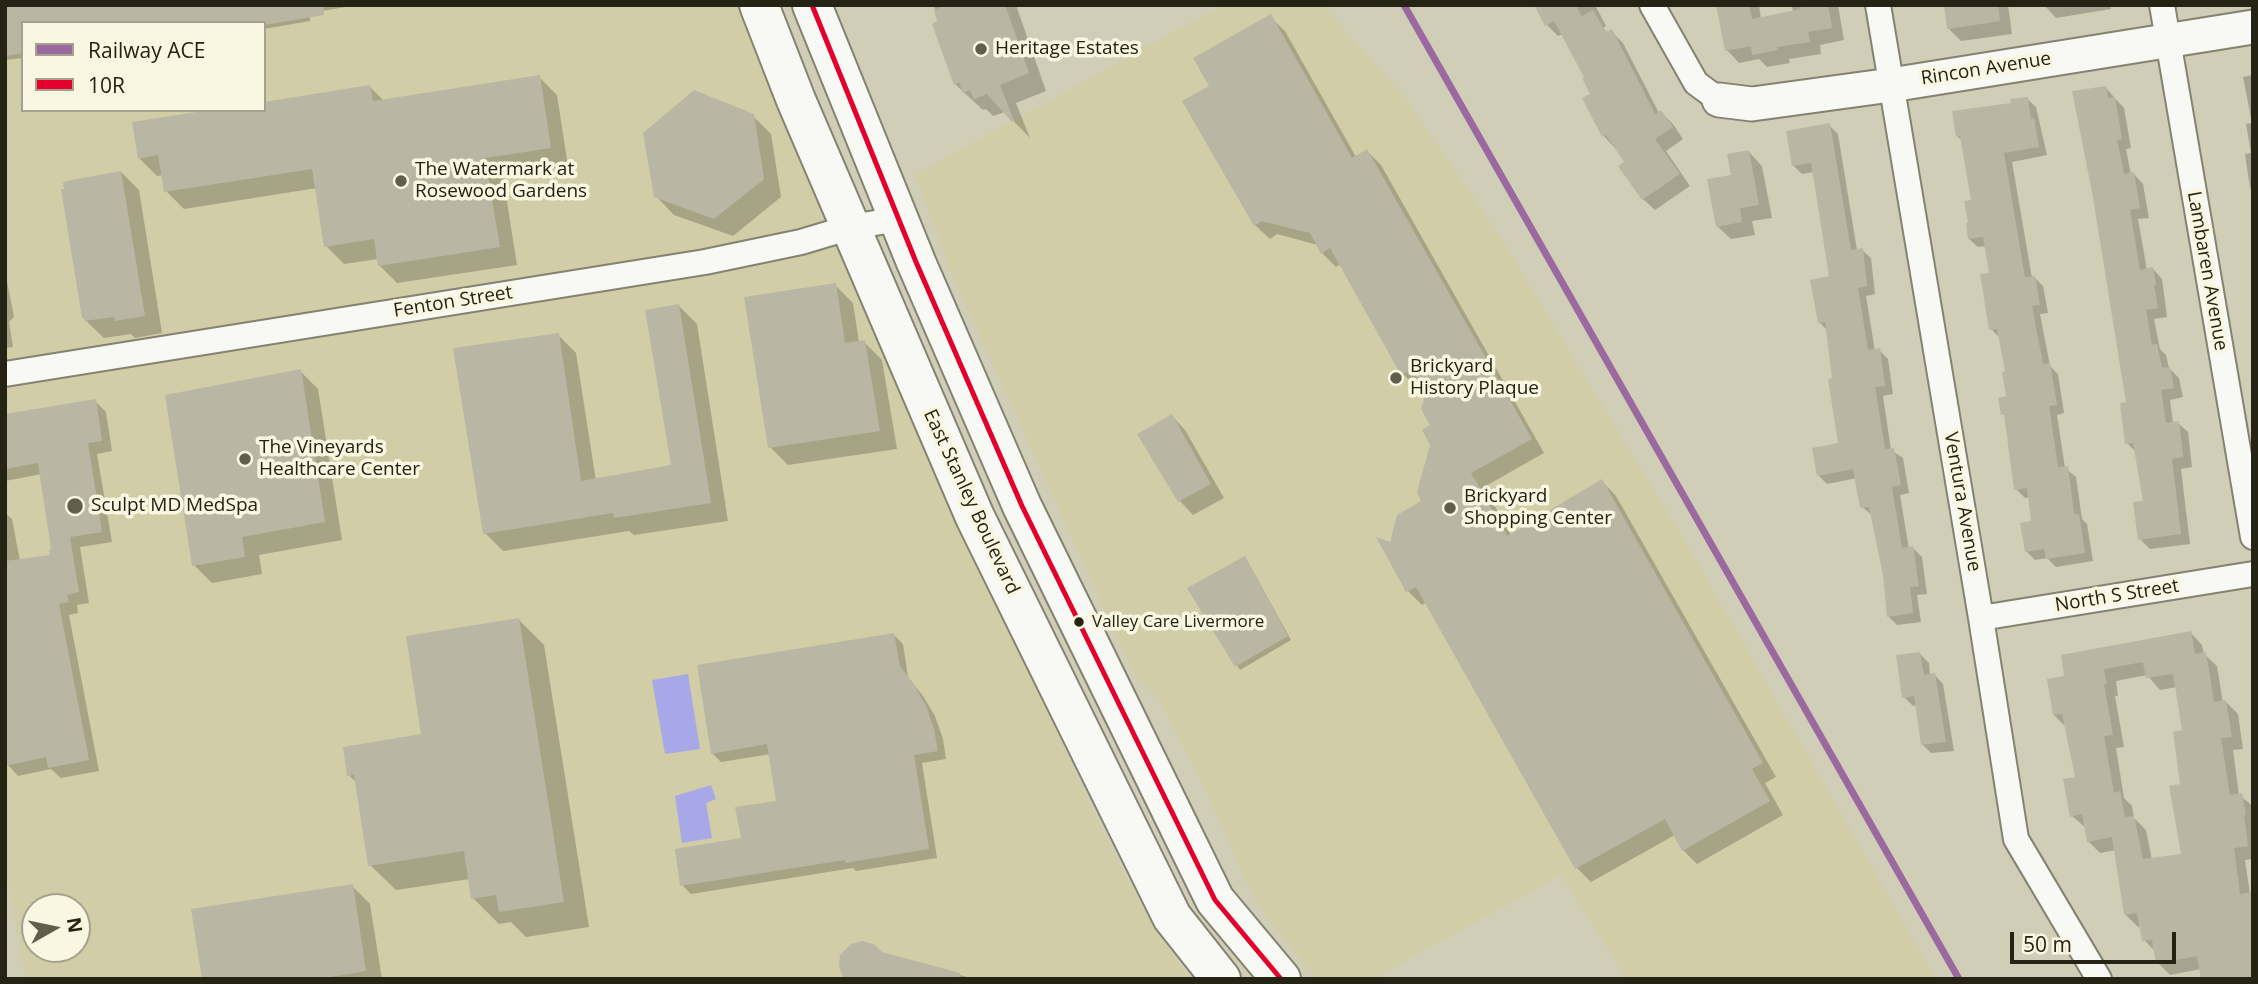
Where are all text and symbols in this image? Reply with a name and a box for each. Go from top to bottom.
legend [21,21,266,112]
text: Railway ACE [88,36,205,64]
place label: Heritage Estates [995,38,1139,60]
marker: Heritage Estates [973,41,989,57]
street label: Rincon Avenue [1919,47,2053,91]
text: 10R [88,71,125,99]
place label: The Watermark at Rosewood Gardens [415,159,587,203]
marker: The Watermark at Rosewood Gardens [393,173,409,189]
street label: Lambaren Avenue [2182,190,2232,352]
street label: Fenton Street [392,281,514,323]
place label: Brickyard History Plaque [1410,356,1539,400]
marker: Brickyard History Plaque [1388,370,1404,386]
street label: East Stanley Boulevard [918,406,1024,598]
street label: Ventura Avenue [1938,430,1986,574]
place label: The Vineyards Healthcare Center [259,437,420,481]
marker: The Vineyards Healthcare Center [237,451,253,467]
place label: Brickyard Shopping Center [1464,486,1612,530]
place label: Sculpt MD MedSpa [91,495,258,517]
marker: Sculpt MD MedSpa [65,496,85,516]
marker: Brickyard Shopping Center [1442,500,1458,516]
street label: North S Street [2053,575,2181,617]
place label: Valley Care Livermore [1092,612,1264,632]
marker: Valley Care Livermore [1072,615,1086,629]
north arrow [21,893,91,963]
text: N [61,915,89,935]
scale bar [2013,918,2179,962]
text: 50 m [2023,930,2072,958]

